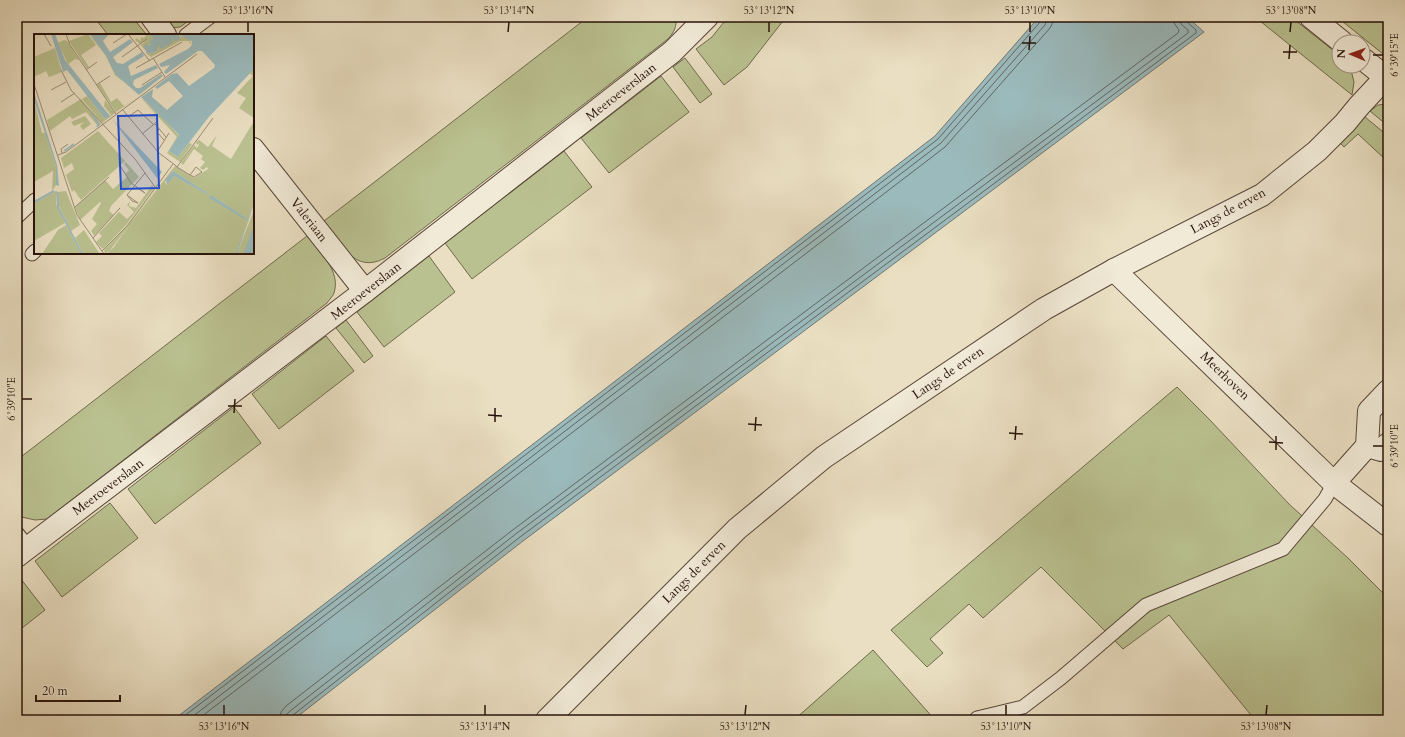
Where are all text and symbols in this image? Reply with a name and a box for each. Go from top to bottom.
text: 53°13'16"N [223,4,274,18]
text: 53°13'14"N [484,4,535,18]
text: 53°13'12"N [744,4,795,18]
text: 53°13'10"N [1005,4,1056,18]
text: 53°13'08"N [1266,4,1317,18]
text: 6°39'15"E [1388,33,1402,77]
inset map [34,34,254,254]
north arrow [1331,34,1371,74]
text: N [1334,48,1349,59]
street label: Meeroeverslaan [582,58,661,125]
street label: Langs de erven [1187,183,1269,238]
street label: Valeriaan [286,194,332,246]
street label: Meeroeverslaan [327,257,406,324]
street label: Langs de erven [909,342,988,404]
street label: Meerhoven [1196,348,1254,405]
text: 6°39'10"E [5,377,19,421]
text: 6°39'10"E [1388,424,1402,468]
street label: Meeroeverslaan [69,454,148,520]
street label: Langs de erven [658,536,730,608]
scale bar [36,677,120,703]
text: 20 m [42,683,69,699]
text: 53°13'16"N [199,720,250,734]
text: 53°13'14"N [460,720,511,734]
text: 53°13'12"N [720,720,771,734]
text: 53°13'10"N [981,720,1032,734]
text: 53°13'08"N [1241,720,1292,734]

